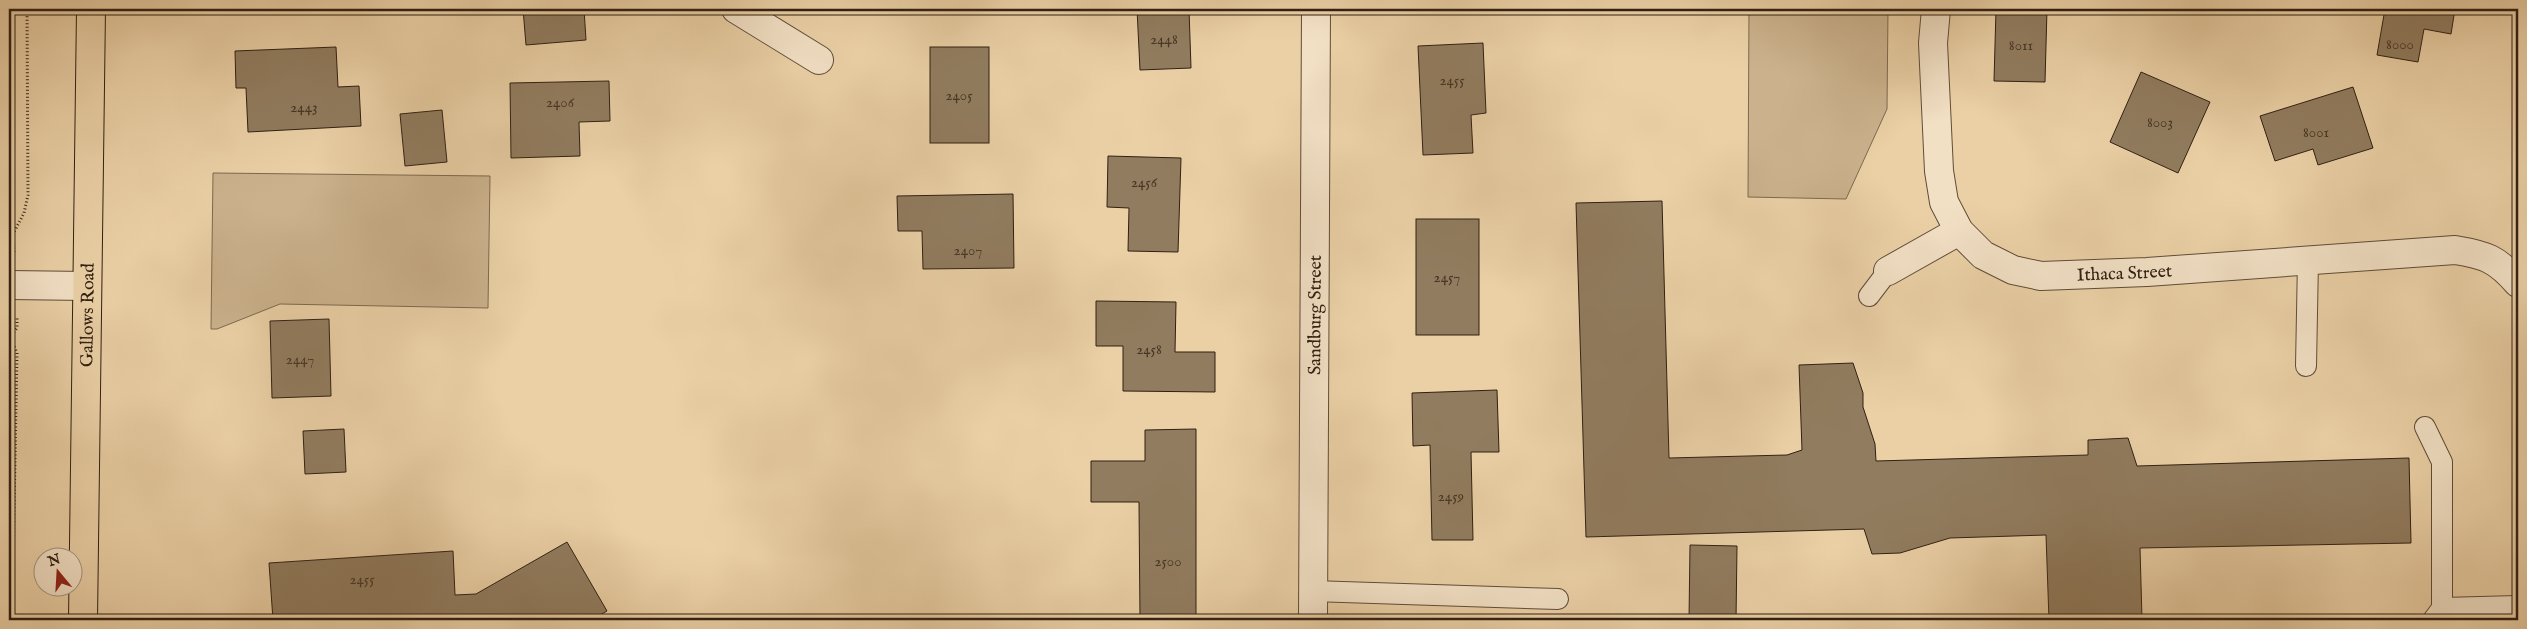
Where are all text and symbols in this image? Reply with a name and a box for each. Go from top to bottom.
house number: 2448 [1150,30,1178,49]
house number: 8000 [2386,35,2414,54]
house number: 8011 [2009,36,2033,55]
house number: 2455 [1439,71,1465,90]
house number: 2405 [945,86,973,105]
house number: 2406 [546,93,575,112]
house number: 2443 [290,98,318,117]
house number: 8003 [2147,113,2173,132]
house number: 8001 [2303,123,2329,142]
house number: 2456 [1131,173,1158,192]
house number: 2407 [954,241,982,260]
street label: Sandburg Street [1304,255,1328,375]
street label: Ithaca Street [2076,260,2173,288]
street label: Gallows Road [76,262,101,367]
house number: 2457 [1434,268,1460,287]
house number: 2458 [1136,340,1162,359]
house number: 2447 [286,350,314,369]
house number: 2459 [1438,487,1464,506]
north arrow [32,546,82,596]
text: N [45,550,63,571]
house number: 2500 [1154,552,1182,571]
house number: 2455 [349,570,375,589]

